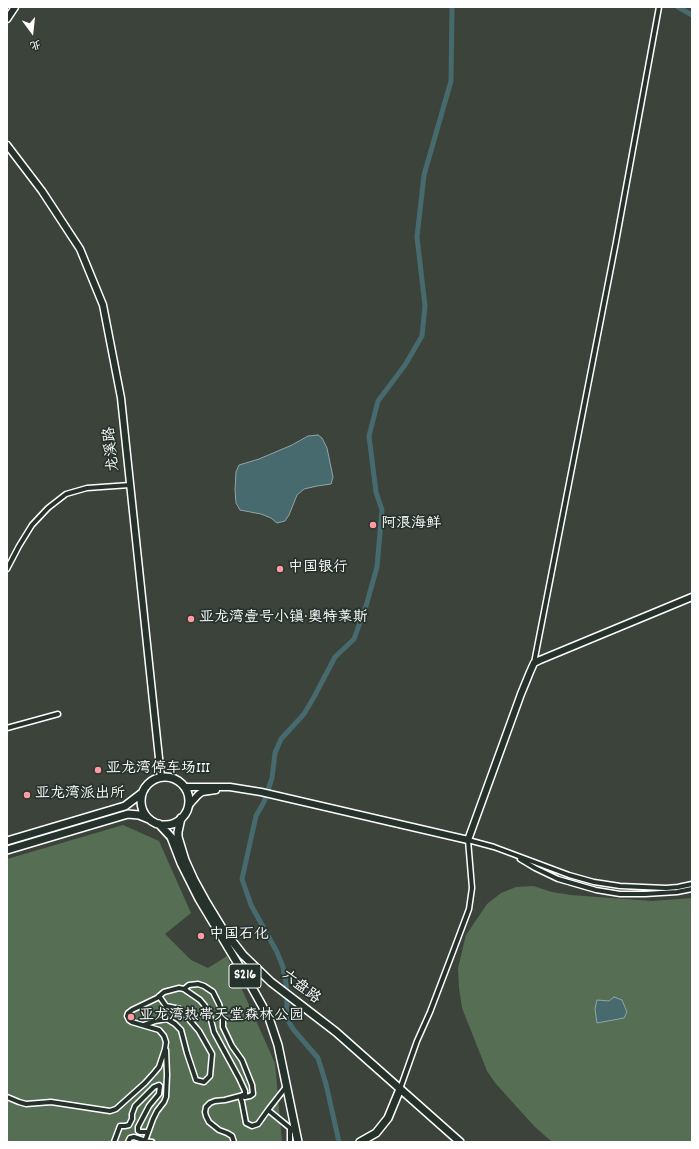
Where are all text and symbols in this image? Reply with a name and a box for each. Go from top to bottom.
north arrow [12,12,52,52]
text: 北 [28,34,42,53]
street label: 龙溪路 [102,426,124,472]
place label: 阿浪海鲜 [381,516,441,534]
marker: 阿浪海鲜 [368,520,378,530]
place label: 中国银行 [288,560,348,578]
marker: 中国银行 [275,564,285,574]
place label: 亚龙湾壹号小镇·奥特莱斯 [199,610,367,628]
marker: 亚龙湾壹号小镇·奥特莱斯 [186,614,196,624]
place label: 亚龙湾停车场III [106,761,210,779]
marker: 亚龙湾停车场III [93,765,103,775]
place label: 亚龙湾派出所 [35,786,125,804]
marker: 亚龙湾派出所 [22,790,32,800]
place label: 中国石化 [209,927,269,945]
marker: 中国石化 [196,931,206,941]
road number: S216 [229,964,261,988]
street label: 六盘路 [277,967,323,1009]
place label: 亚龙湾热带天堂森林公园 [139,1008,304,1026]
marker: 亚龙湾热带天堂森林公园 [126,1012,136,1022]

